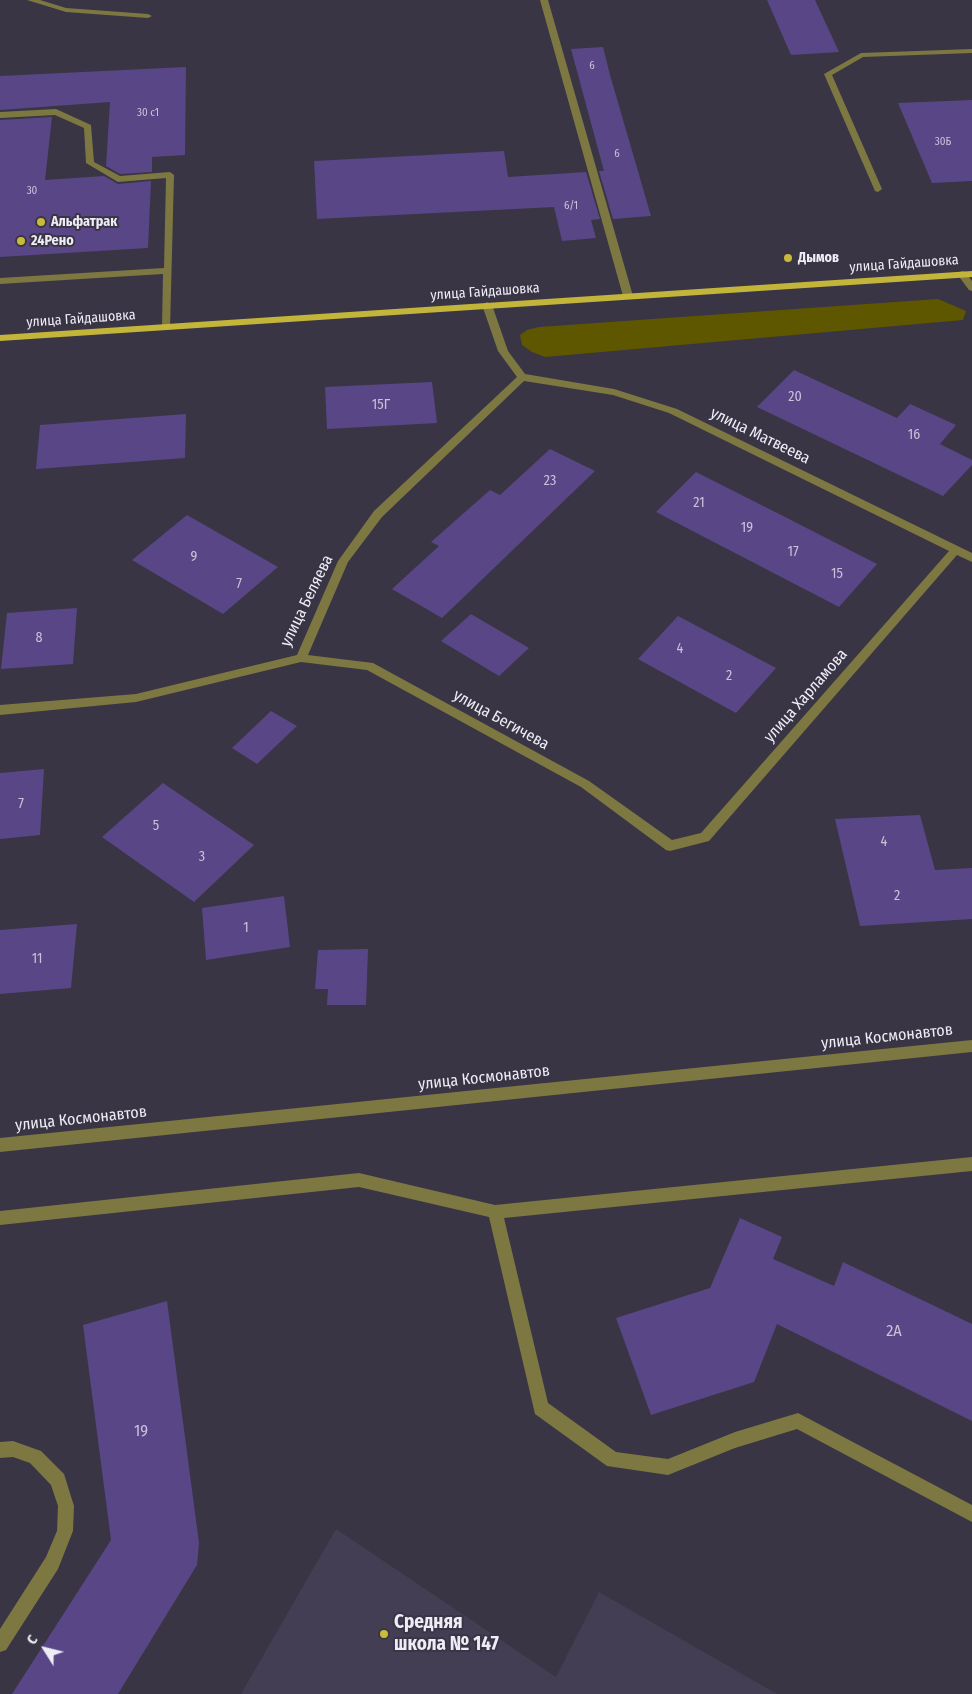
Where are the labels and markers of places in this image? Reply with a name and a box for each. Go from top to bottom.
place label: Альфатрак [51,214,117,230]
marker: Альфатрак [35,216,47,228]
place label: 24Рено [31,233,74,249]
marker: 24Рено [15,235,27,247]
place label: Дымов [798,250,839,266]
marker: Дымов [782,252,794,264]
place label: Средняя школа № 147 [394,1612,499,1656]
marker: Средняя школа № 147 [378,1628,390,1640]

